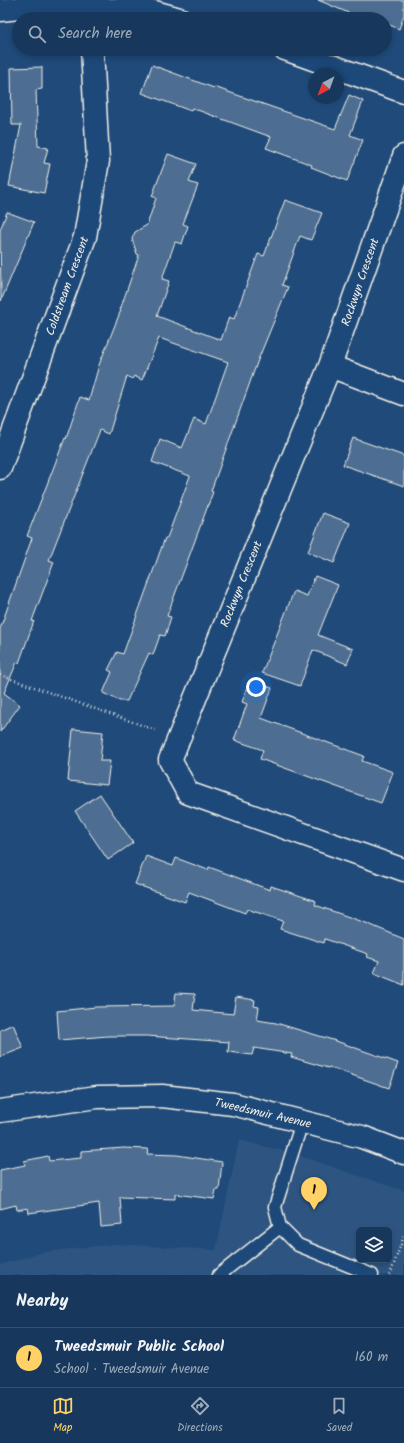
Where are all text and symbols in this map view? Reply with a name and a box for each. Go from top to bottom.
search box [12,12,392,56]
text: Search here [58,22,132,46]
icon: search [26,23,48,45]
north arrow [308,68,344,104]
street label: Coldstream Crescent [41,234,94,338]
street label: Rockwyn Crescent [337,235,385,329]
street label: Rockwyn Crescent [215,538,268,630]
your location [246,677,266,697]
street label: Tweedsmuir Avenue [213,1093,314,1134]
pin: 1 [301,1177,327,1210]
map controls [356,1227,392,1263]
button: layers [356,1227,392,1263]
text: Nearby [16,1288,68,1315]
text: Tweedsmuir Public School [54,1335,224,1359]
text: 1 [27,1347,31,1368]
text: 160 m [355,1347,388,1368]
text: School · Tweedsmuir Avenue [54,1359,209,1380]
tab: Map [52,1395,74,1437]
tab: Directions [177,1395,223,1437]
tab: Saved [326,1395,352,1437]

